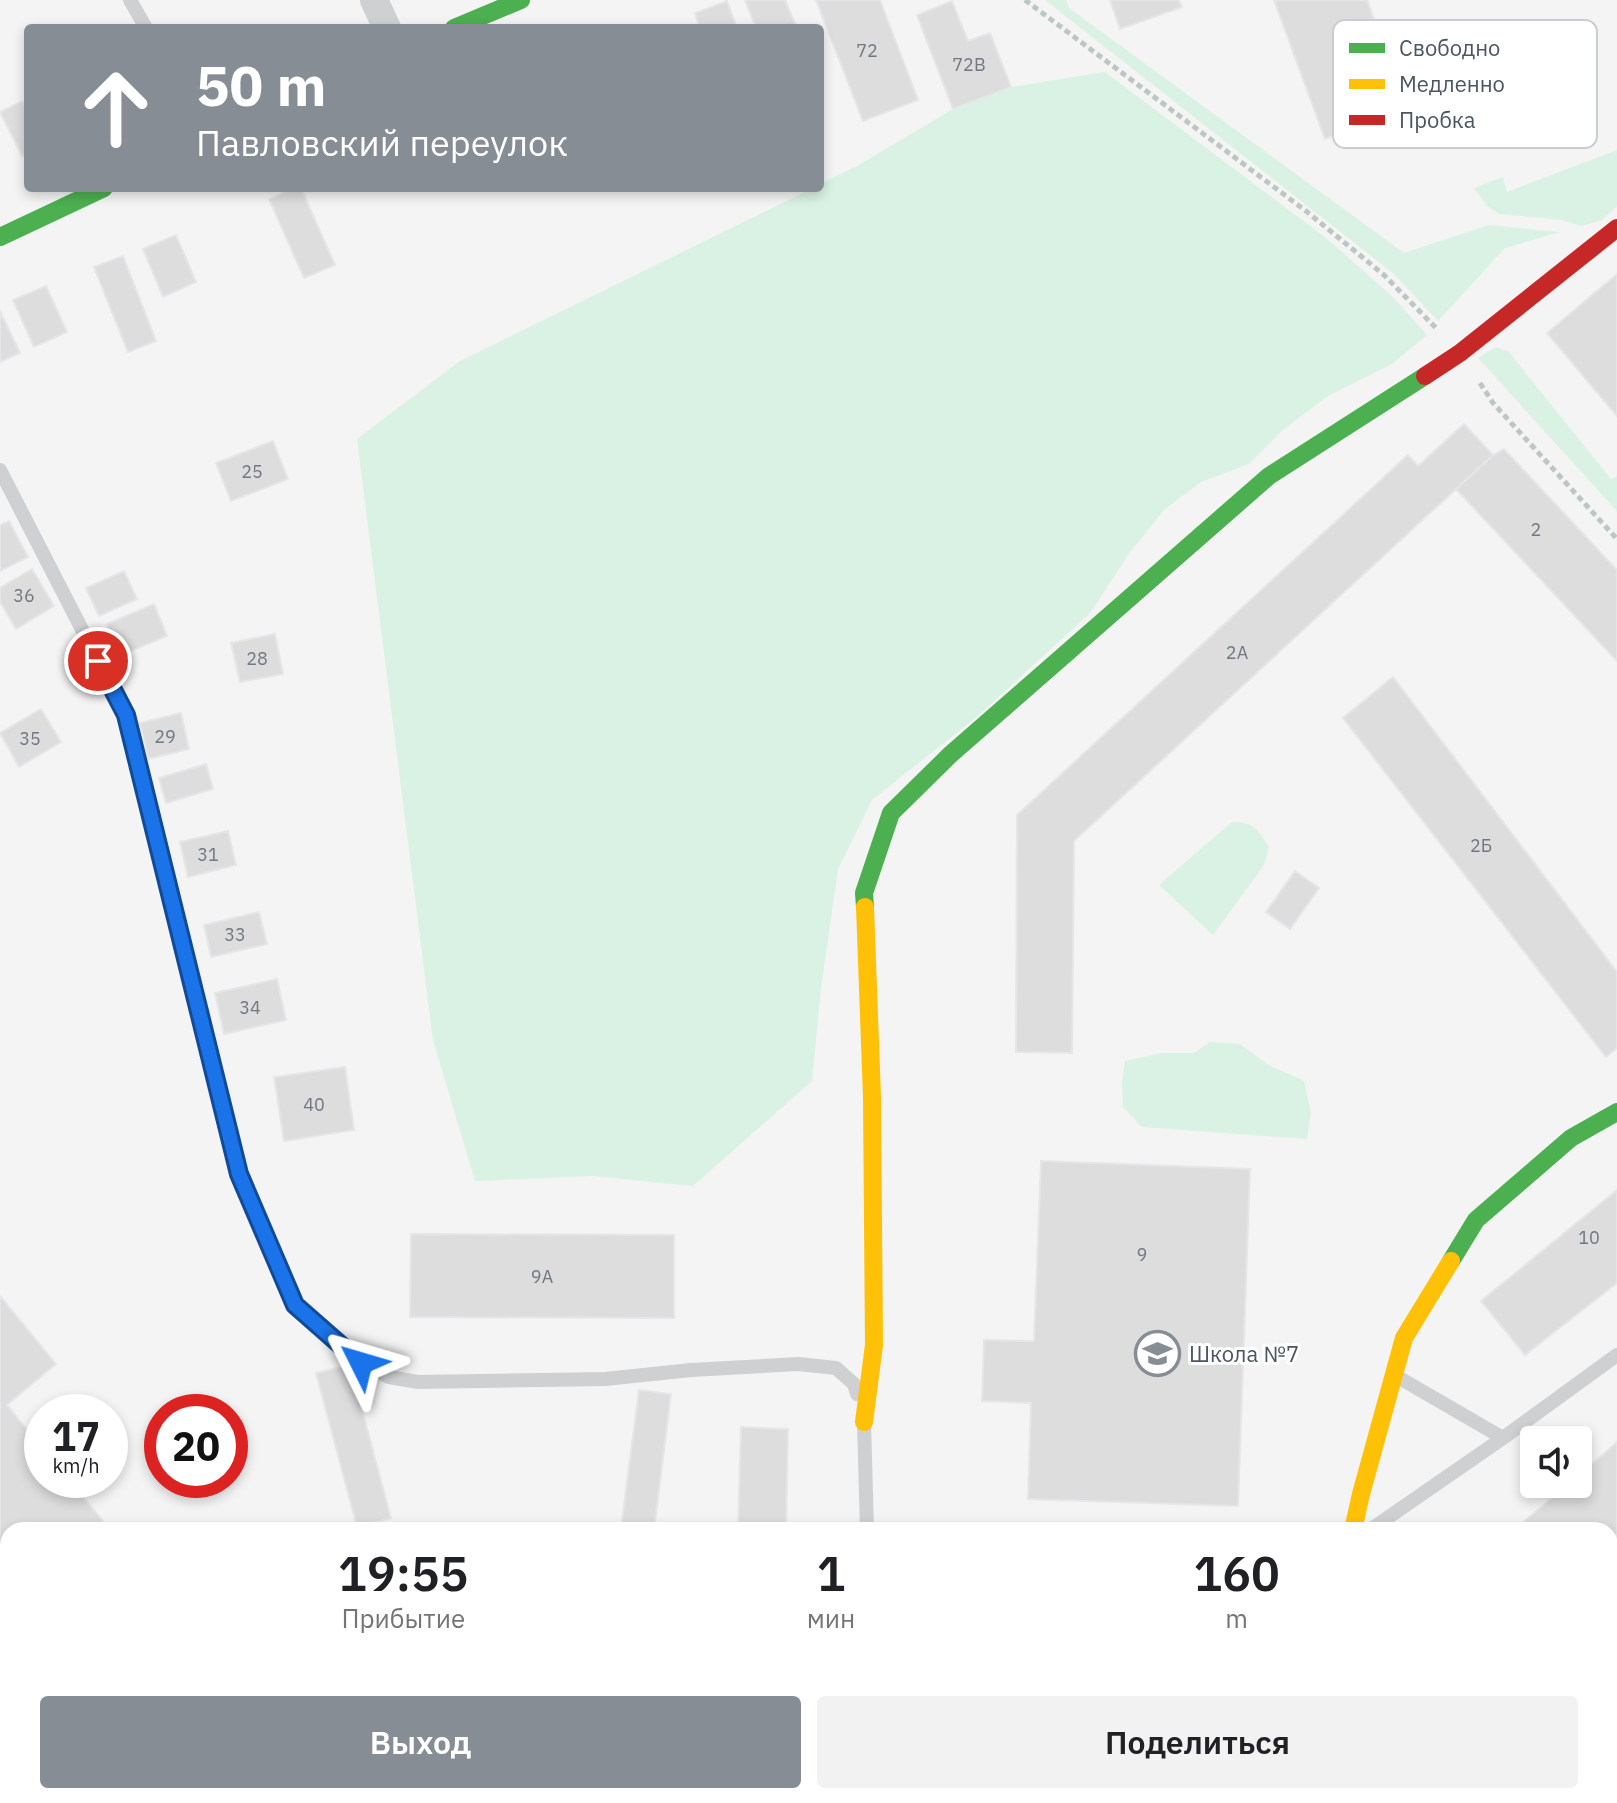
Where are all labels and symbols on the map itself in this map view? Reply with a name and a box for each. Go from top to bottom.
legend [1333,20,1597,148]
text: Свободно [1399,33,1500,62]
house number: 72 [856,39,878,62]
house number: 72В [952,53,986,76]
text: Медленно [1399,69,1505,98]
text: Пробка [1399,105,1476,134]
house number: 25 [241,460,263,483]
house number: 2 [1531,518,1541,541]
house number: 36 [13,584,35,607]
pin [64,627,132,695]
house number: 2А [1226,641,1249,664]
house number: 28 [246,647,268,670]
house number: 29 [154,725,176,748]
house number: 35 [19,727,41,750]
house number: 2Б [1470,834,1492,857]
house number: 31 [197,843,219,866]
house number: 33 [224,923,246,946]
house number: 34 [239,996,261,1019]
house number: 40 [303,1093,325,1116]
house number: 10 [1578,1226,1600,1249]
house number: 9 [1137,1243,1147,1266]
house number: 9А [531,1265,554,1288]
position arrow [319,1321,403,1405]
school or university icon: Школа №7 [1134,1329,1182,1377]
place label: Школа №7 [1189,1339,1299,1368]
speed limit sign: 20 [144,1394,248,1498]

